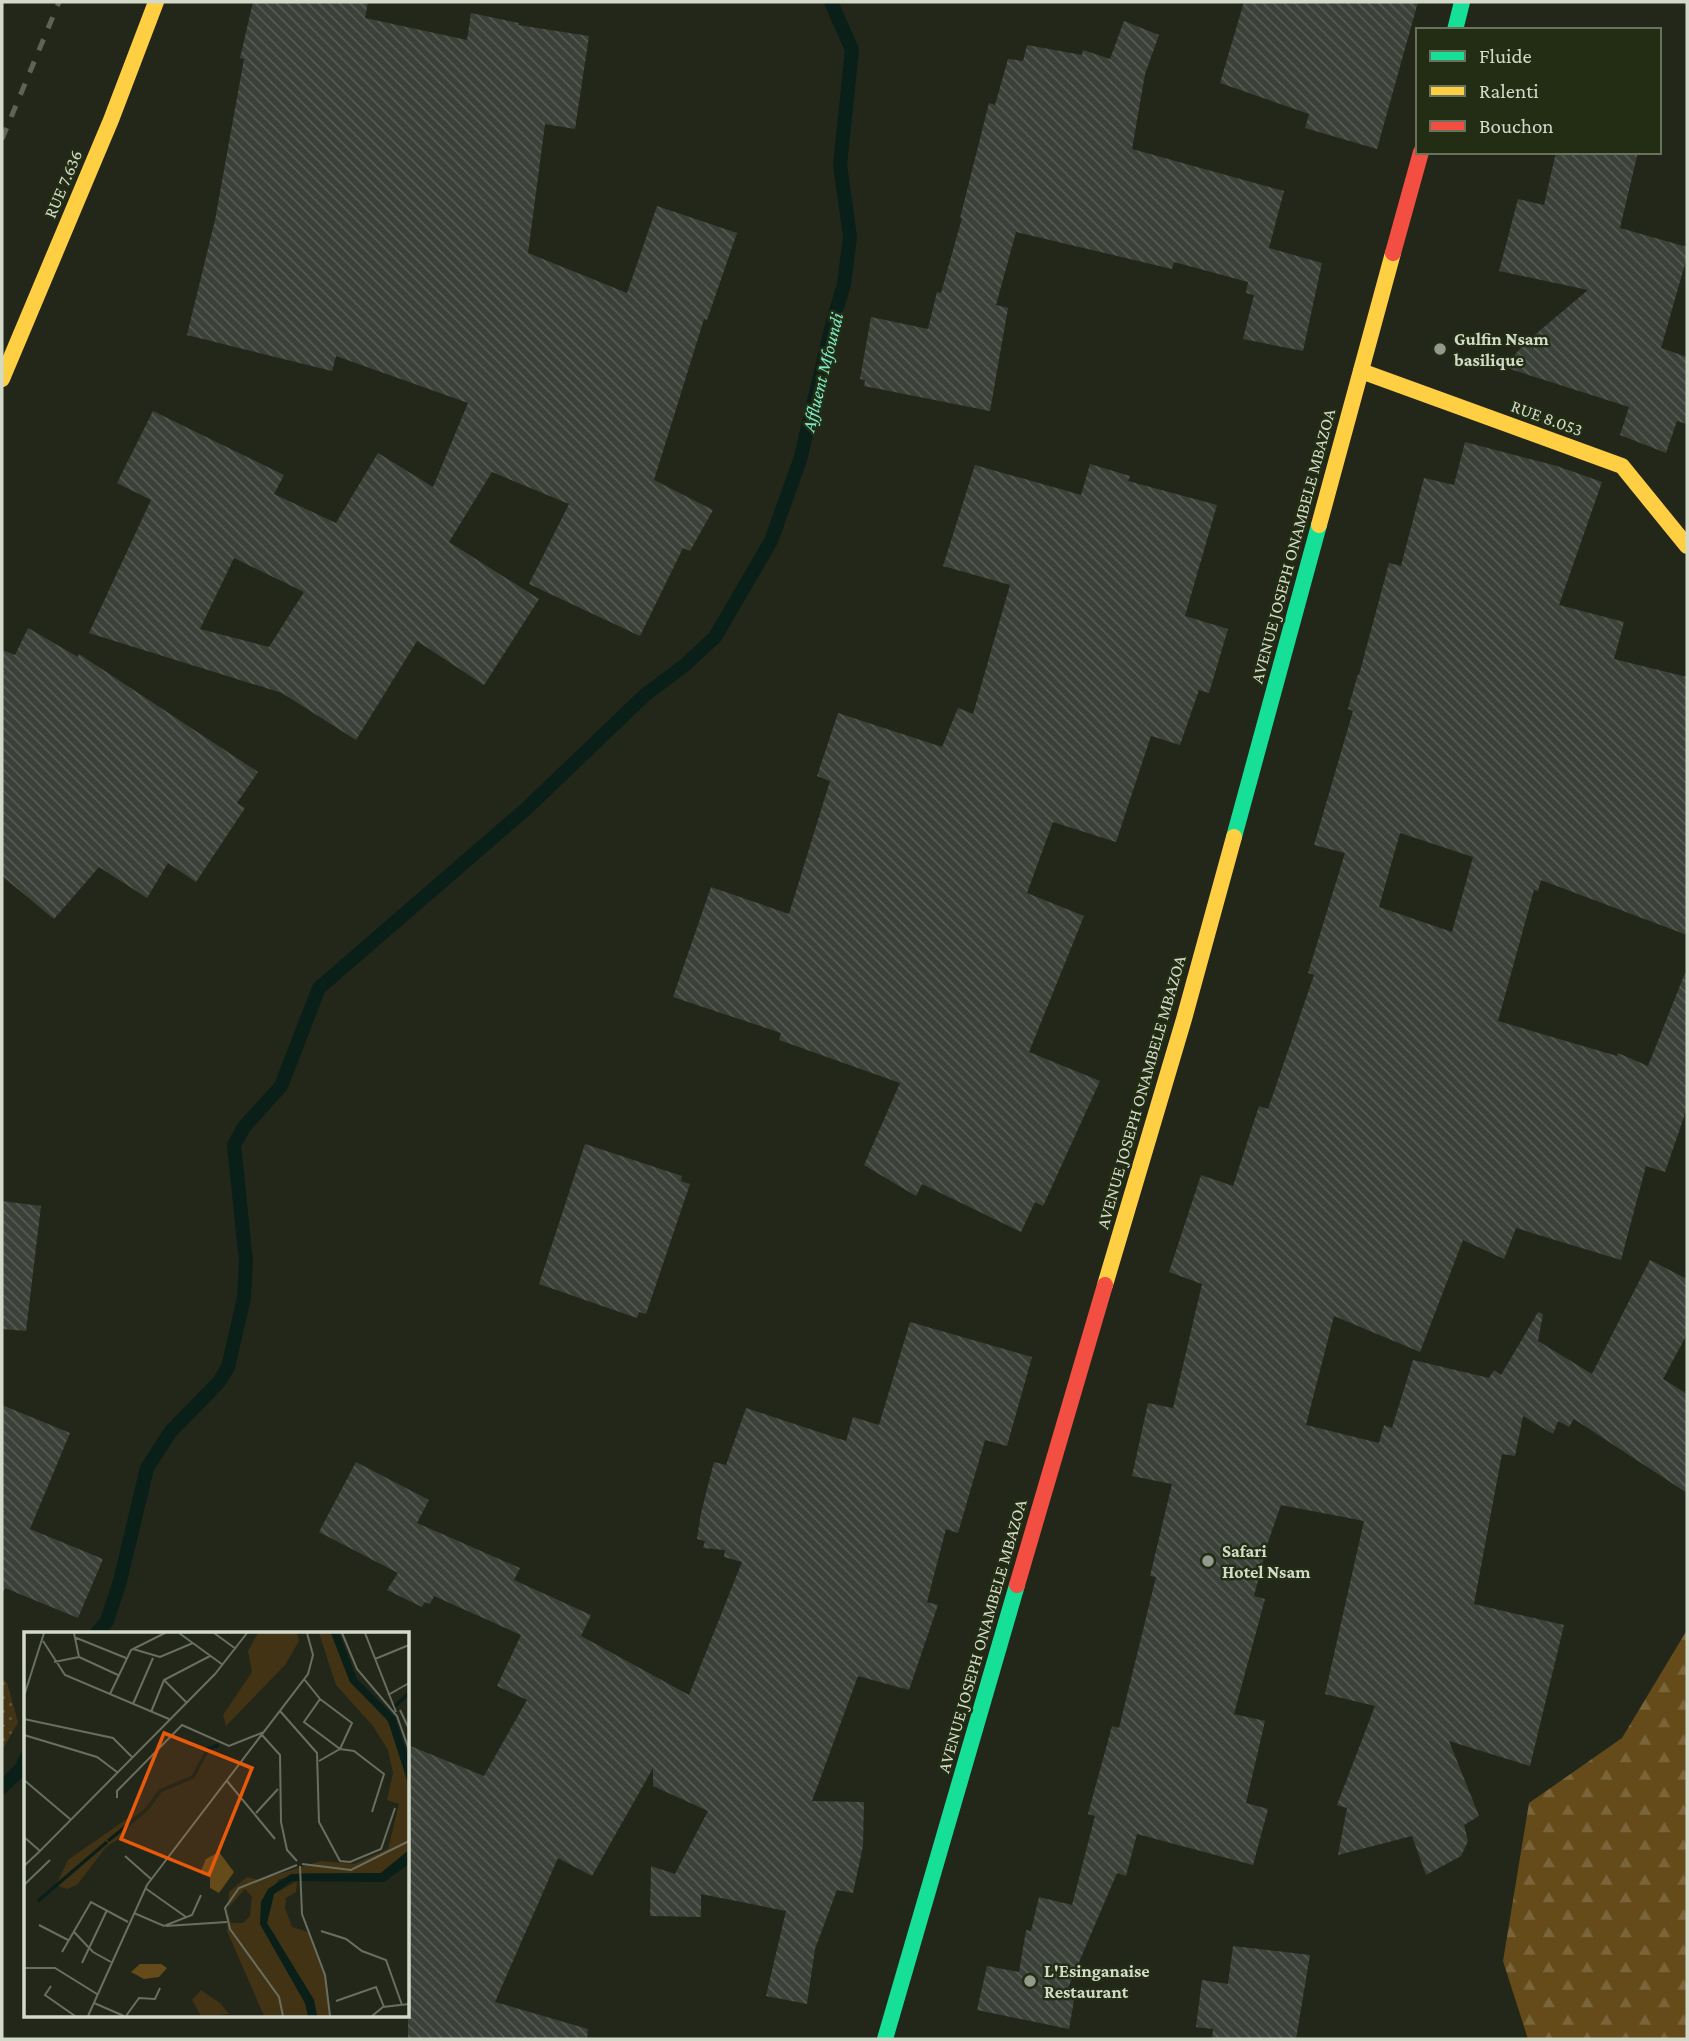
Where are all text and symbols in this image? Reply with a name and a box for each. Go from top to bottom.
legend [1416,28,1661,154]
text: Fluide [1479,44,1532,68]
text: Ralenti [1479,79,1539,103]
text: Bouchon [1479,114,1554,138]
street label: RUE 7.636 [40,147,86,221]
water label: Affluent Mfoundi [797,310,848,435]
place label: Gulfin Nsam basilique [1453,329,1550,370]
marker: Gulfin Nsam basilique [1432,341,1448,357]
street label: RUE 8.053 [1509,396,1585,440]
street label: AVENUE JOSEPH ONAMBELE MBAZOA [1247,406,1340,686]
street label: AVENUE JOSEPH ONAMBELE MBAZOA [1092,952,1190,1231]
street label: AVENUE JOSEPH ONAMBELE MBAZOA [933,1496,1031,1775]
place label: Safari Hotel Nsam [1222,1541,1311,1582]
marker: Safari Hotel Nsam [1200,1553,1216,1569]
inset map [24,1632,410,2016]
place label: L'Esinganaise Restaurant [1044,1961,1150,2002]
marker: L'Esinganaise Restaurant [1022,1973,1038,1989]

